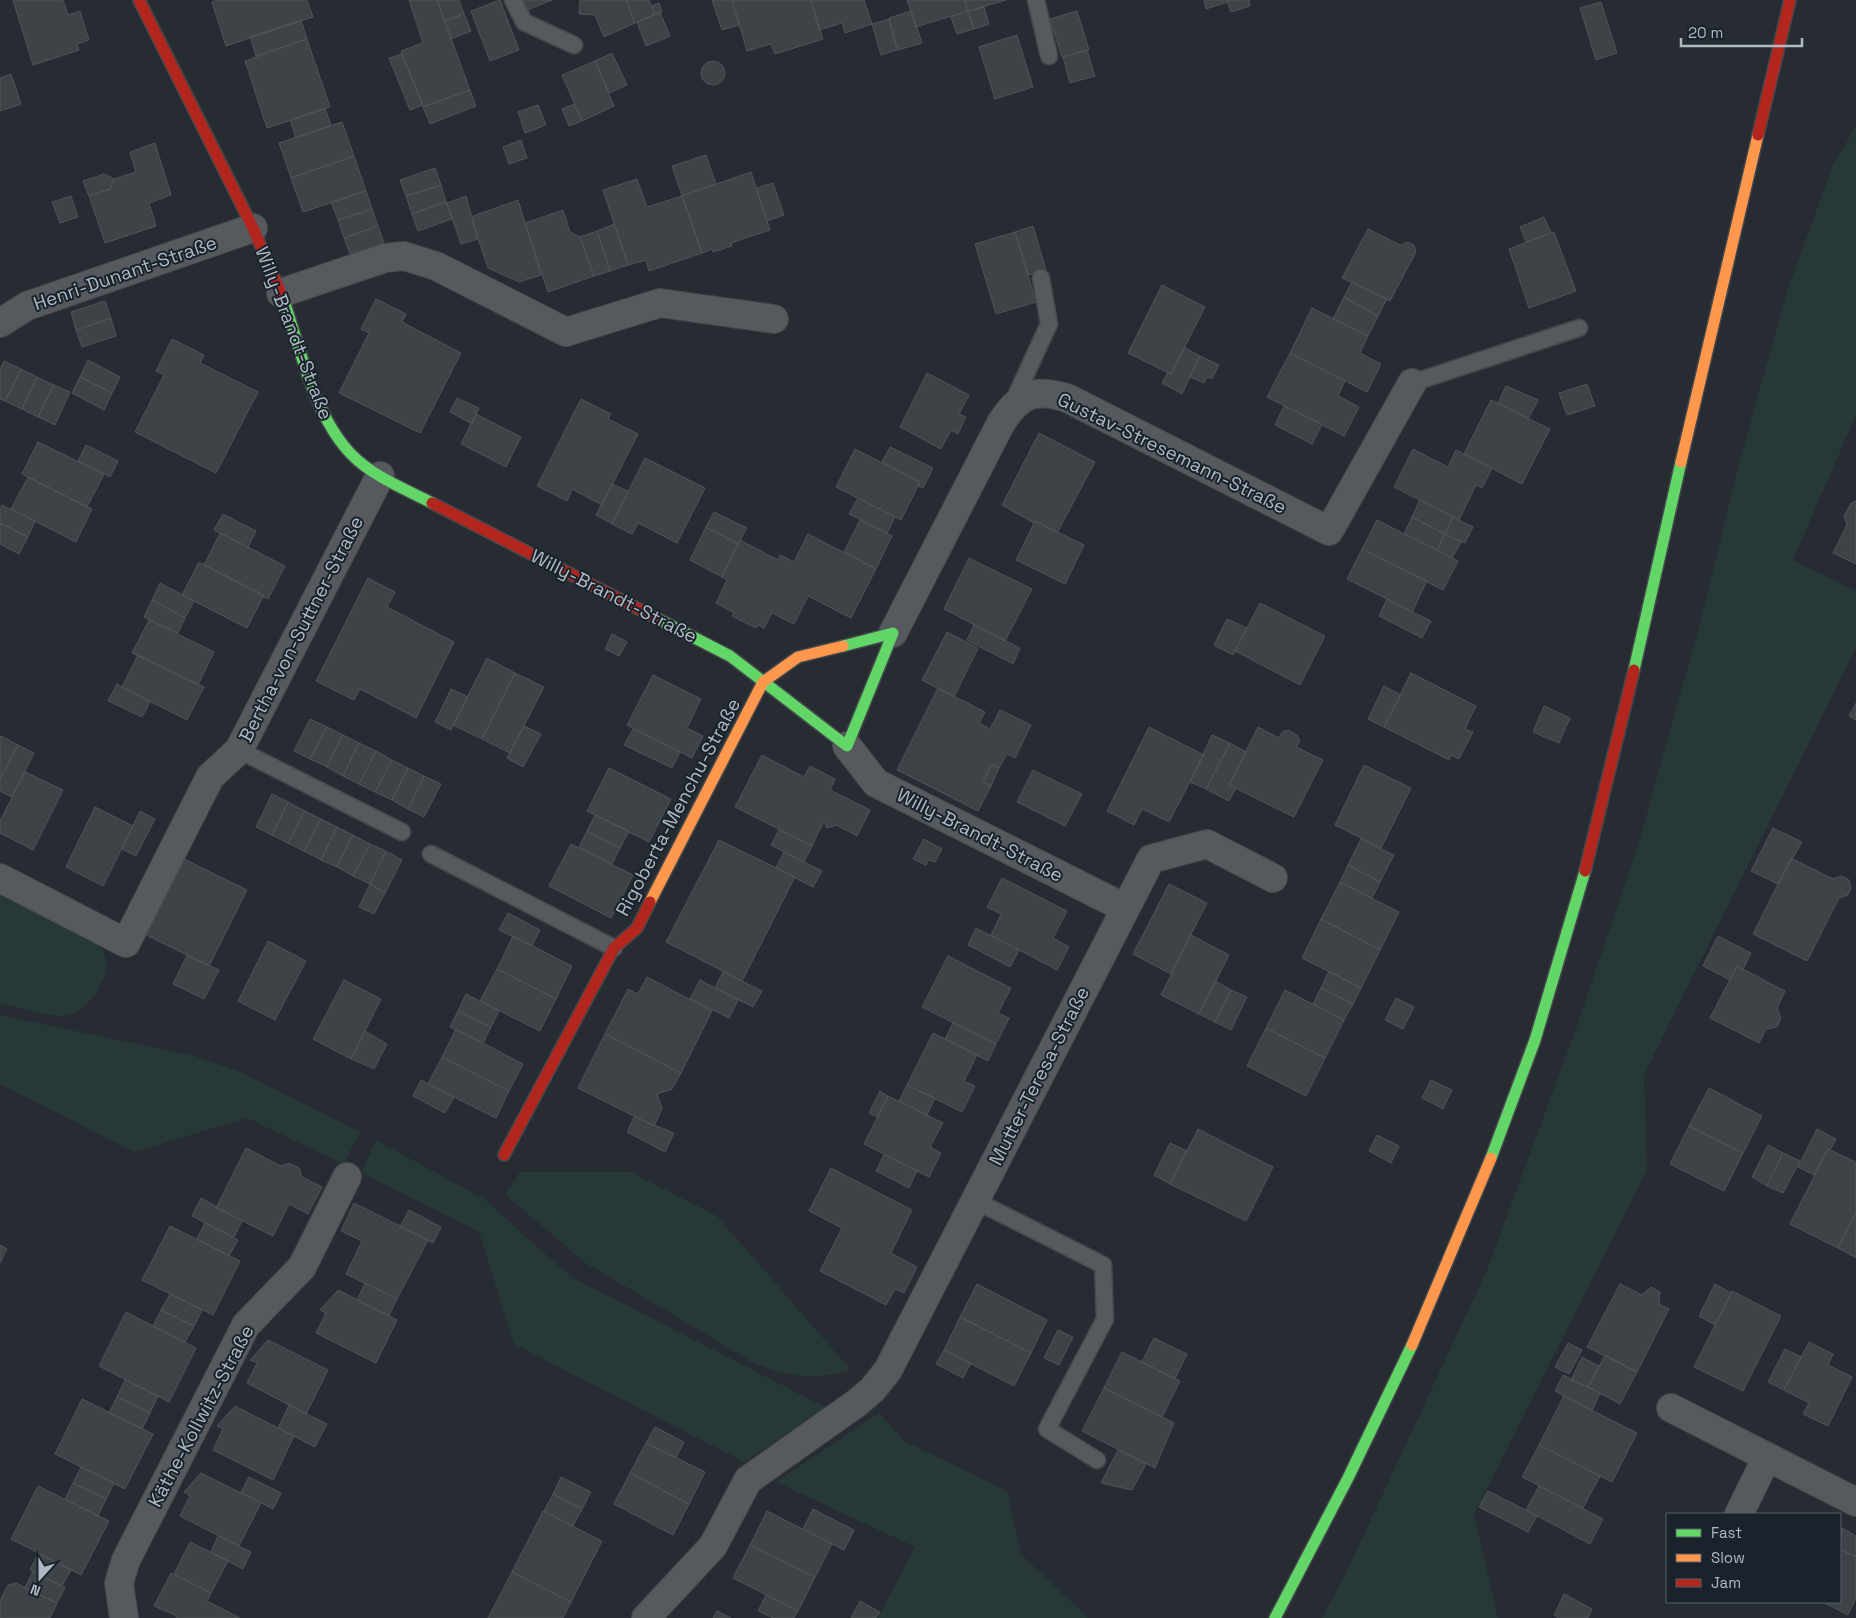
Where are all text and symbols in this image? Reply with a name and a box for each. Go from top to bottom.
scale bar [1681,15,1802,47]
text: 20 m [1688,23,1723,42]
street label: Henri-Dunant-Straße [30,230,220,316]
street label: Willy-Brandt-Straße [249,243,339,423]
street label: Gustav-Stresemann-Straße [1053,387,1291,519]
street label: Bertha-von-Suttner-Straße [233,512,369,746]
street label: Willy-Brandt-Straße [527,543,701,649]
street label: Rigoberta-Menchu-Straße [610,694,746,920]
street label: Willy-Brandt-Straße [893,782,1067,888]
street label: Mutter-Teresa-Straße [983,982,1095,1170]
street label: Käthe-Kollwitz-Straße [142,1321,260,1511]
legend [1666,1513,1841,1603]
text: Fast [1711,1523,1742,1542]
text: Slow [1711,1548,1745,1567]
north arrow [15,1553,65,1603]
text: Jam [1711,1573,1741,1592]
text: N [28,1580,43,1600]

